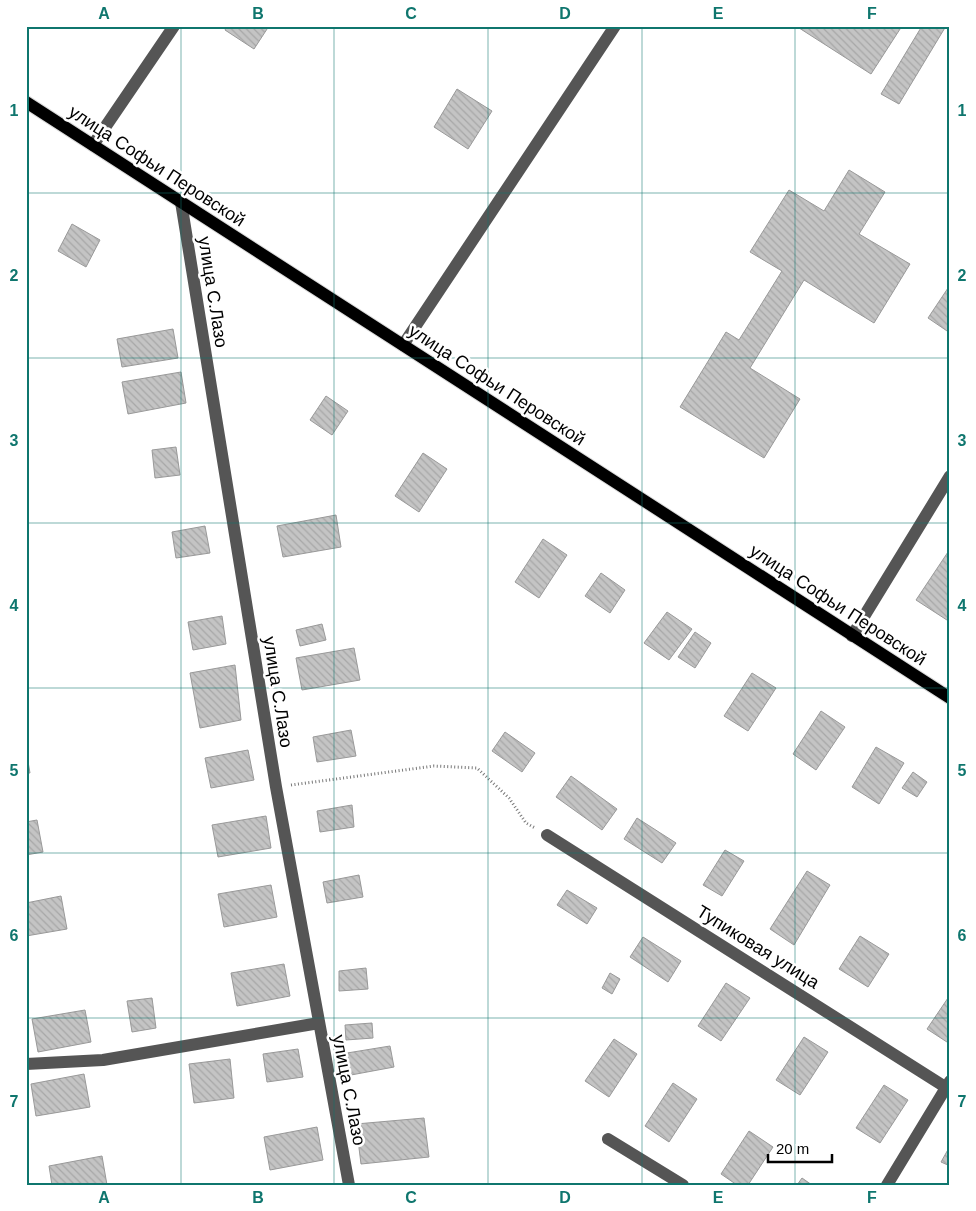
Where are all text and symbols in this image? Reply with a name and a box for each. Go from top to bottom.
text: A [98,5,110,22]
text: B [252,5,264,22]
text: C [405,5,417,22]
text: D [559,5,571,22]
text: E [713,5,724,22]
text: F [867,5,877,22]
street label: улица Софьи Перовской [65,101,249,231]
text: 1 [10,102,19,119]
text: 1 [958,102,967,119]
street label: улица С.Лазо [194,235,232,349]
text: 2 [10,267,19,284]
text: 2 [958,267,967,284]
street label: улица Софьи Перовской [405,320,589,450]
text: 3 [10,432,19,449]
text: 3 [958,432,967,449]
street label: улица Софьи Перовской [746,540,930,670]
text: 4 [10,597,19,614]
text: 4 [958,597,967,614]
street label: улица С.Лазо [259,635,297,749]
text: 5 [10,762,19,779]
text: 5 [958,762,967,779]
street label: Тупиковая улица [693,901,824,993]
text: 6 [10,927,19,944]
text: 6 [958,927,967,944]
street label: улица С.Лазо [328,1033,370,1147]
text: 7 [10,1093,19,1110]
text: 7 [958,1093,967,1110]
scale bar [768,1131,832,1163]
text: 20 m [776,1140,809,1157]
text: A [98,1189,110,1206]
text: B [252,1189,264,1206]
text: C [405,1189,417,1206]
text: D [559,1189,571,1206]
text: E [713,1189,724,1206]
text: F [867,1189,877,1206]

